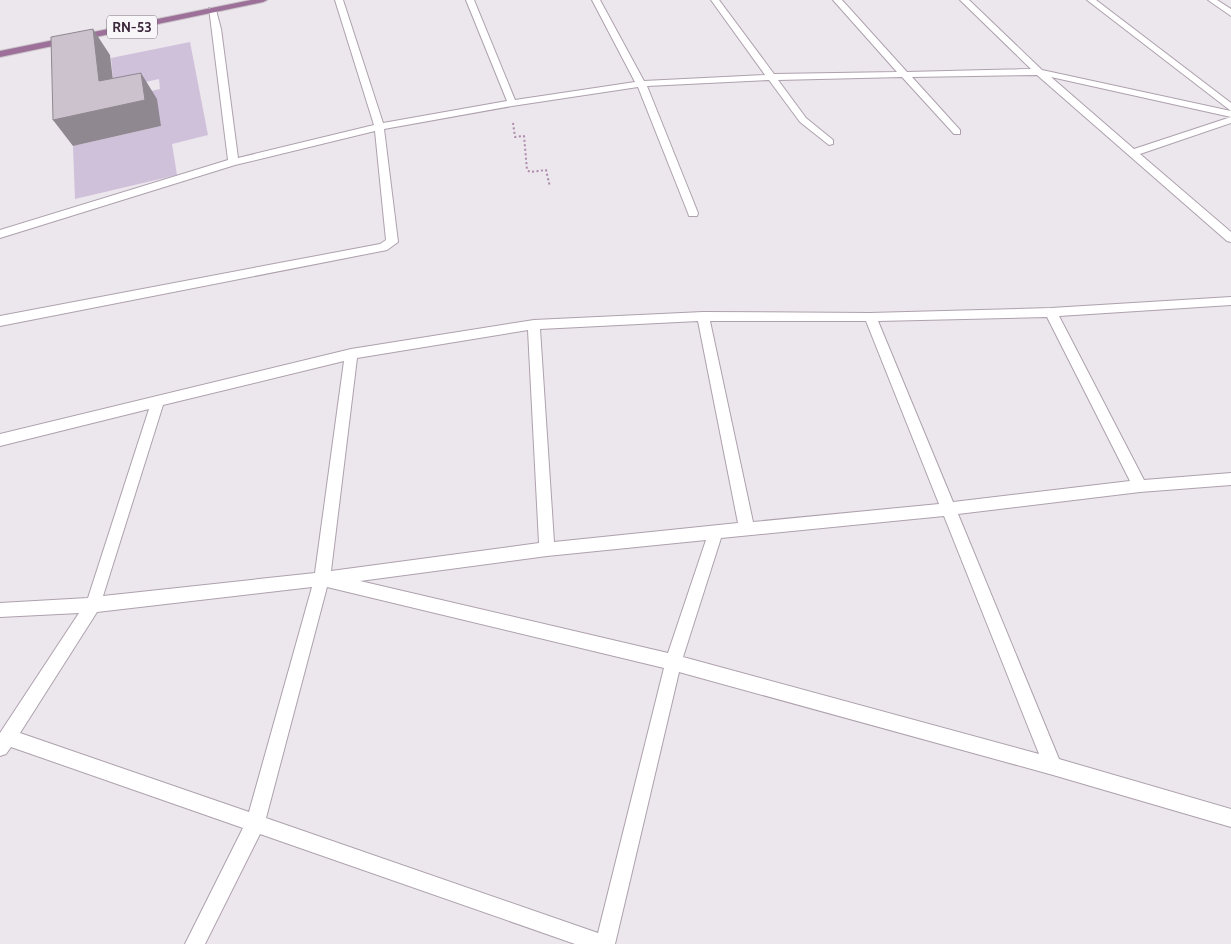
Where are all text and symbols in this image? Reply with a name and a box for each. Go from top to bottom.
road number: RN-53 [107,16,157,38]

